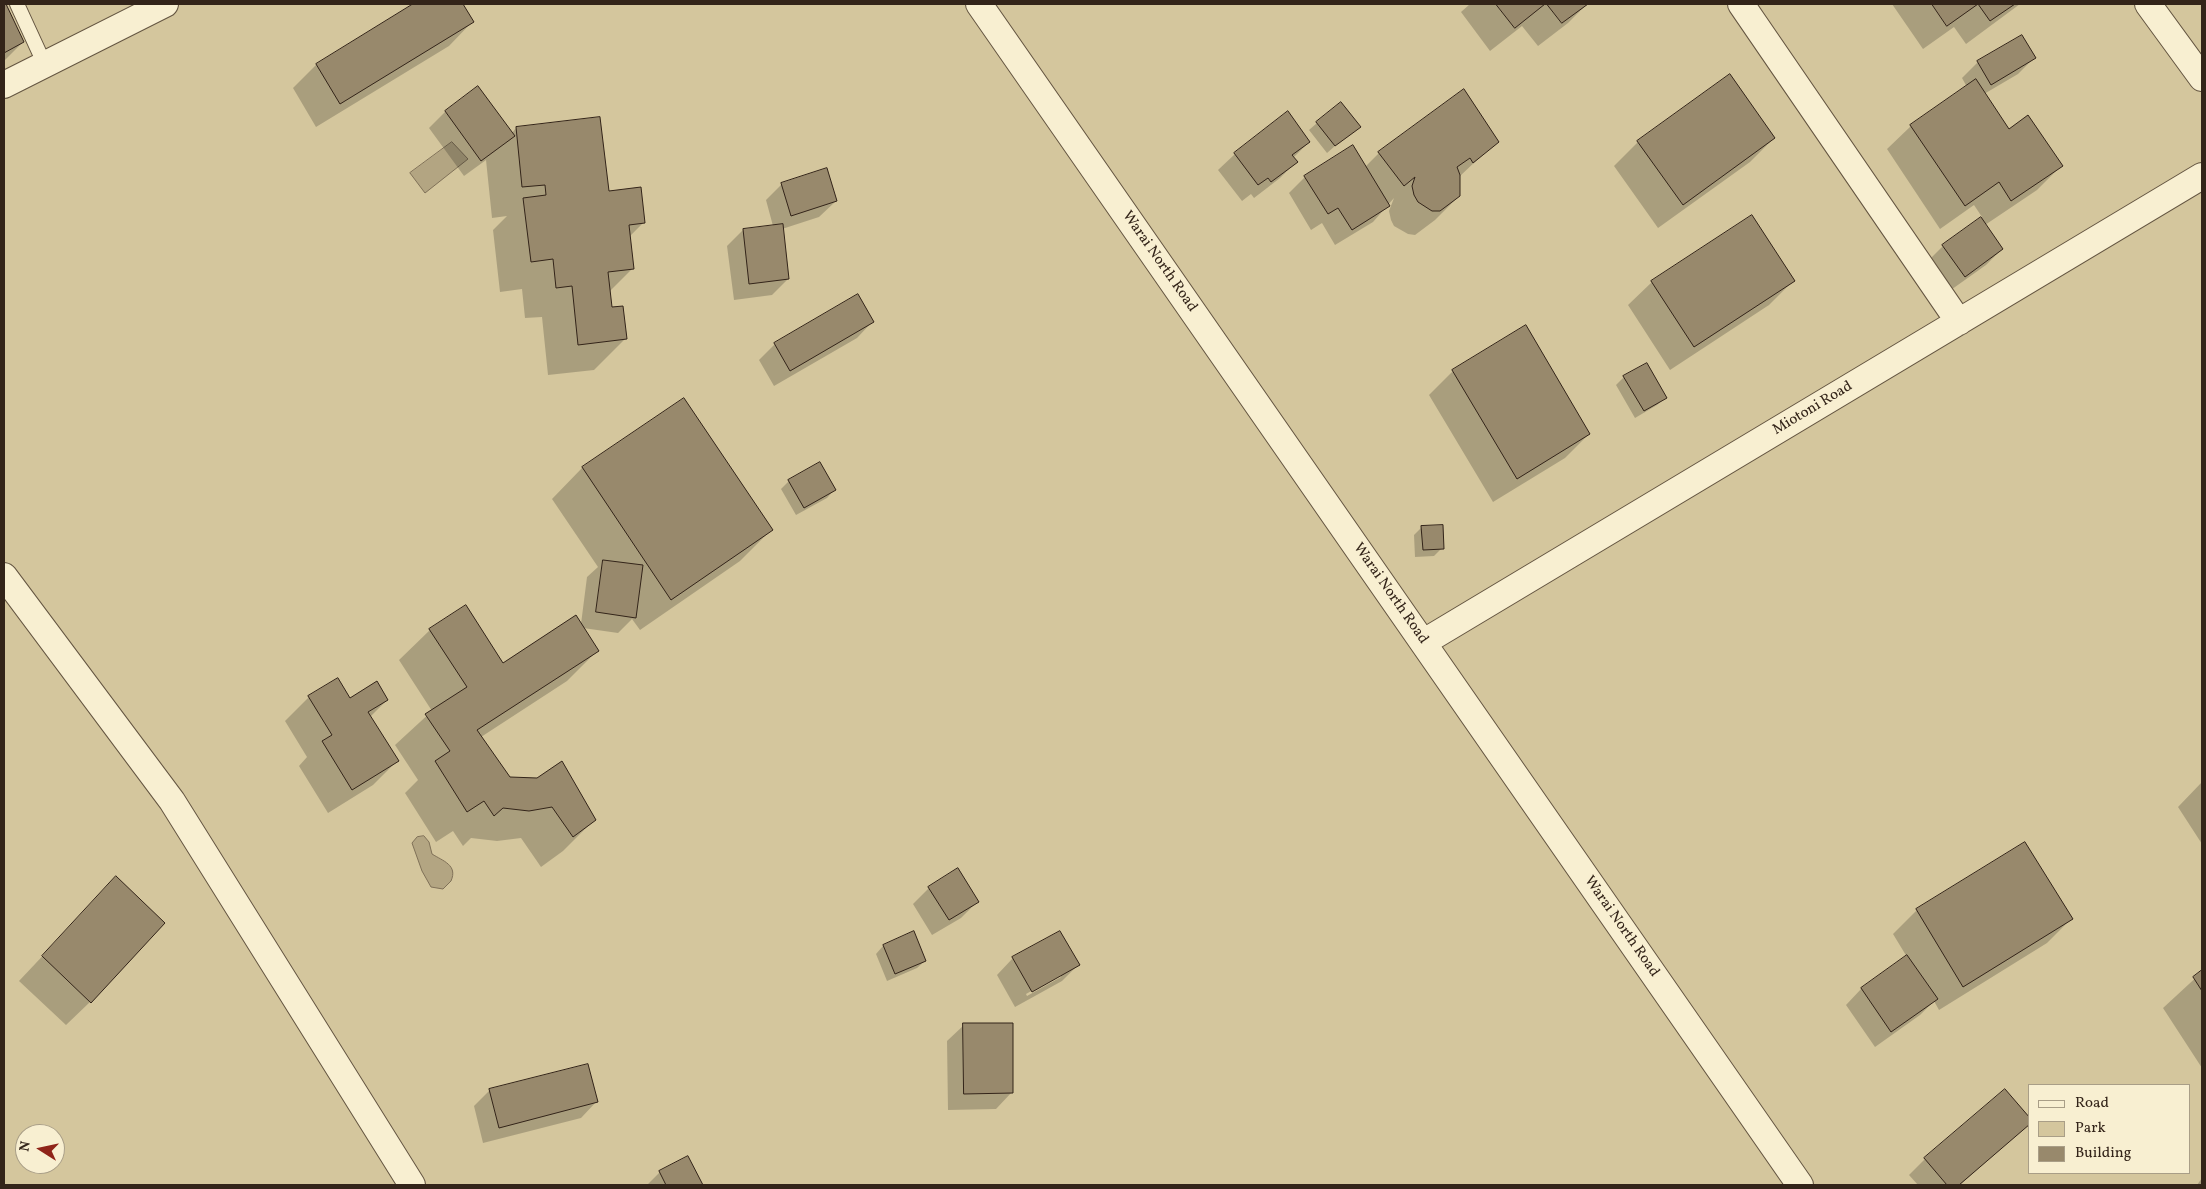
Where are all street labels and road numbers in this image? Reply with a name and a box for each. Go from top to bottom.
street label: Warai North Road [1117,208,1201,316]
street label: Miotoni Road [1770,378,1856,440]
street label: Warai North Road [1348,540,1432,648]
street label: Warai North Road [1579,873,1663,981]

